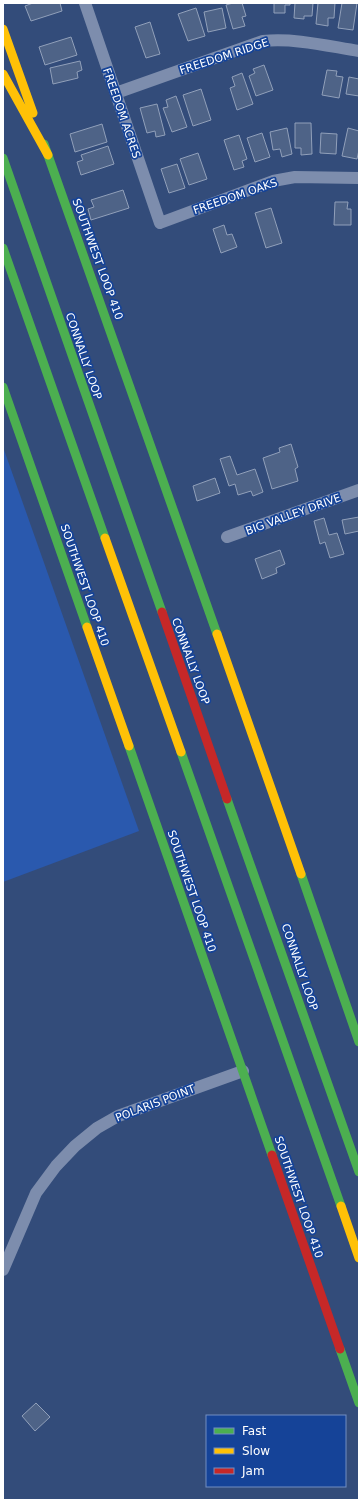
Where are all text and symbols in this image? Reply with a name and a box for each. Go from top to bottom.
street label: FREEDOM RIDGE [178,36,270,77]
street label: FREEDOM ACRES [100,66,143,160]
street label: FREEDOM OAKS [191,176,279,217]
street label: SOUTHWEST LOOP 410 [70,197,126,321]
street label: CONNALLY LOOP [63,311,105,402]
street label: BIG VALLEY DRIVE [244,491,343,538]
street label: SOUTHWEST LOOP 410 [58,523,111,648]
street label: CONNALLY LOOP [169,616,212,706]
street label: SOUTHWEST LOOP 410 [165,829,218,954]
street label: CONNALLY LOOP [279,922,321,1013]
street label: POLARIS POINT [114,1082,197,1125]
street label: SOUTHWEST LOOP 410 [272,1135,325,1260]
legend [206,1415,346,1487]
text: Fast [242,1424,266,1438]
text: Slow [242,1444,270,1458]
text: Jam [241,1464,265,1478]

